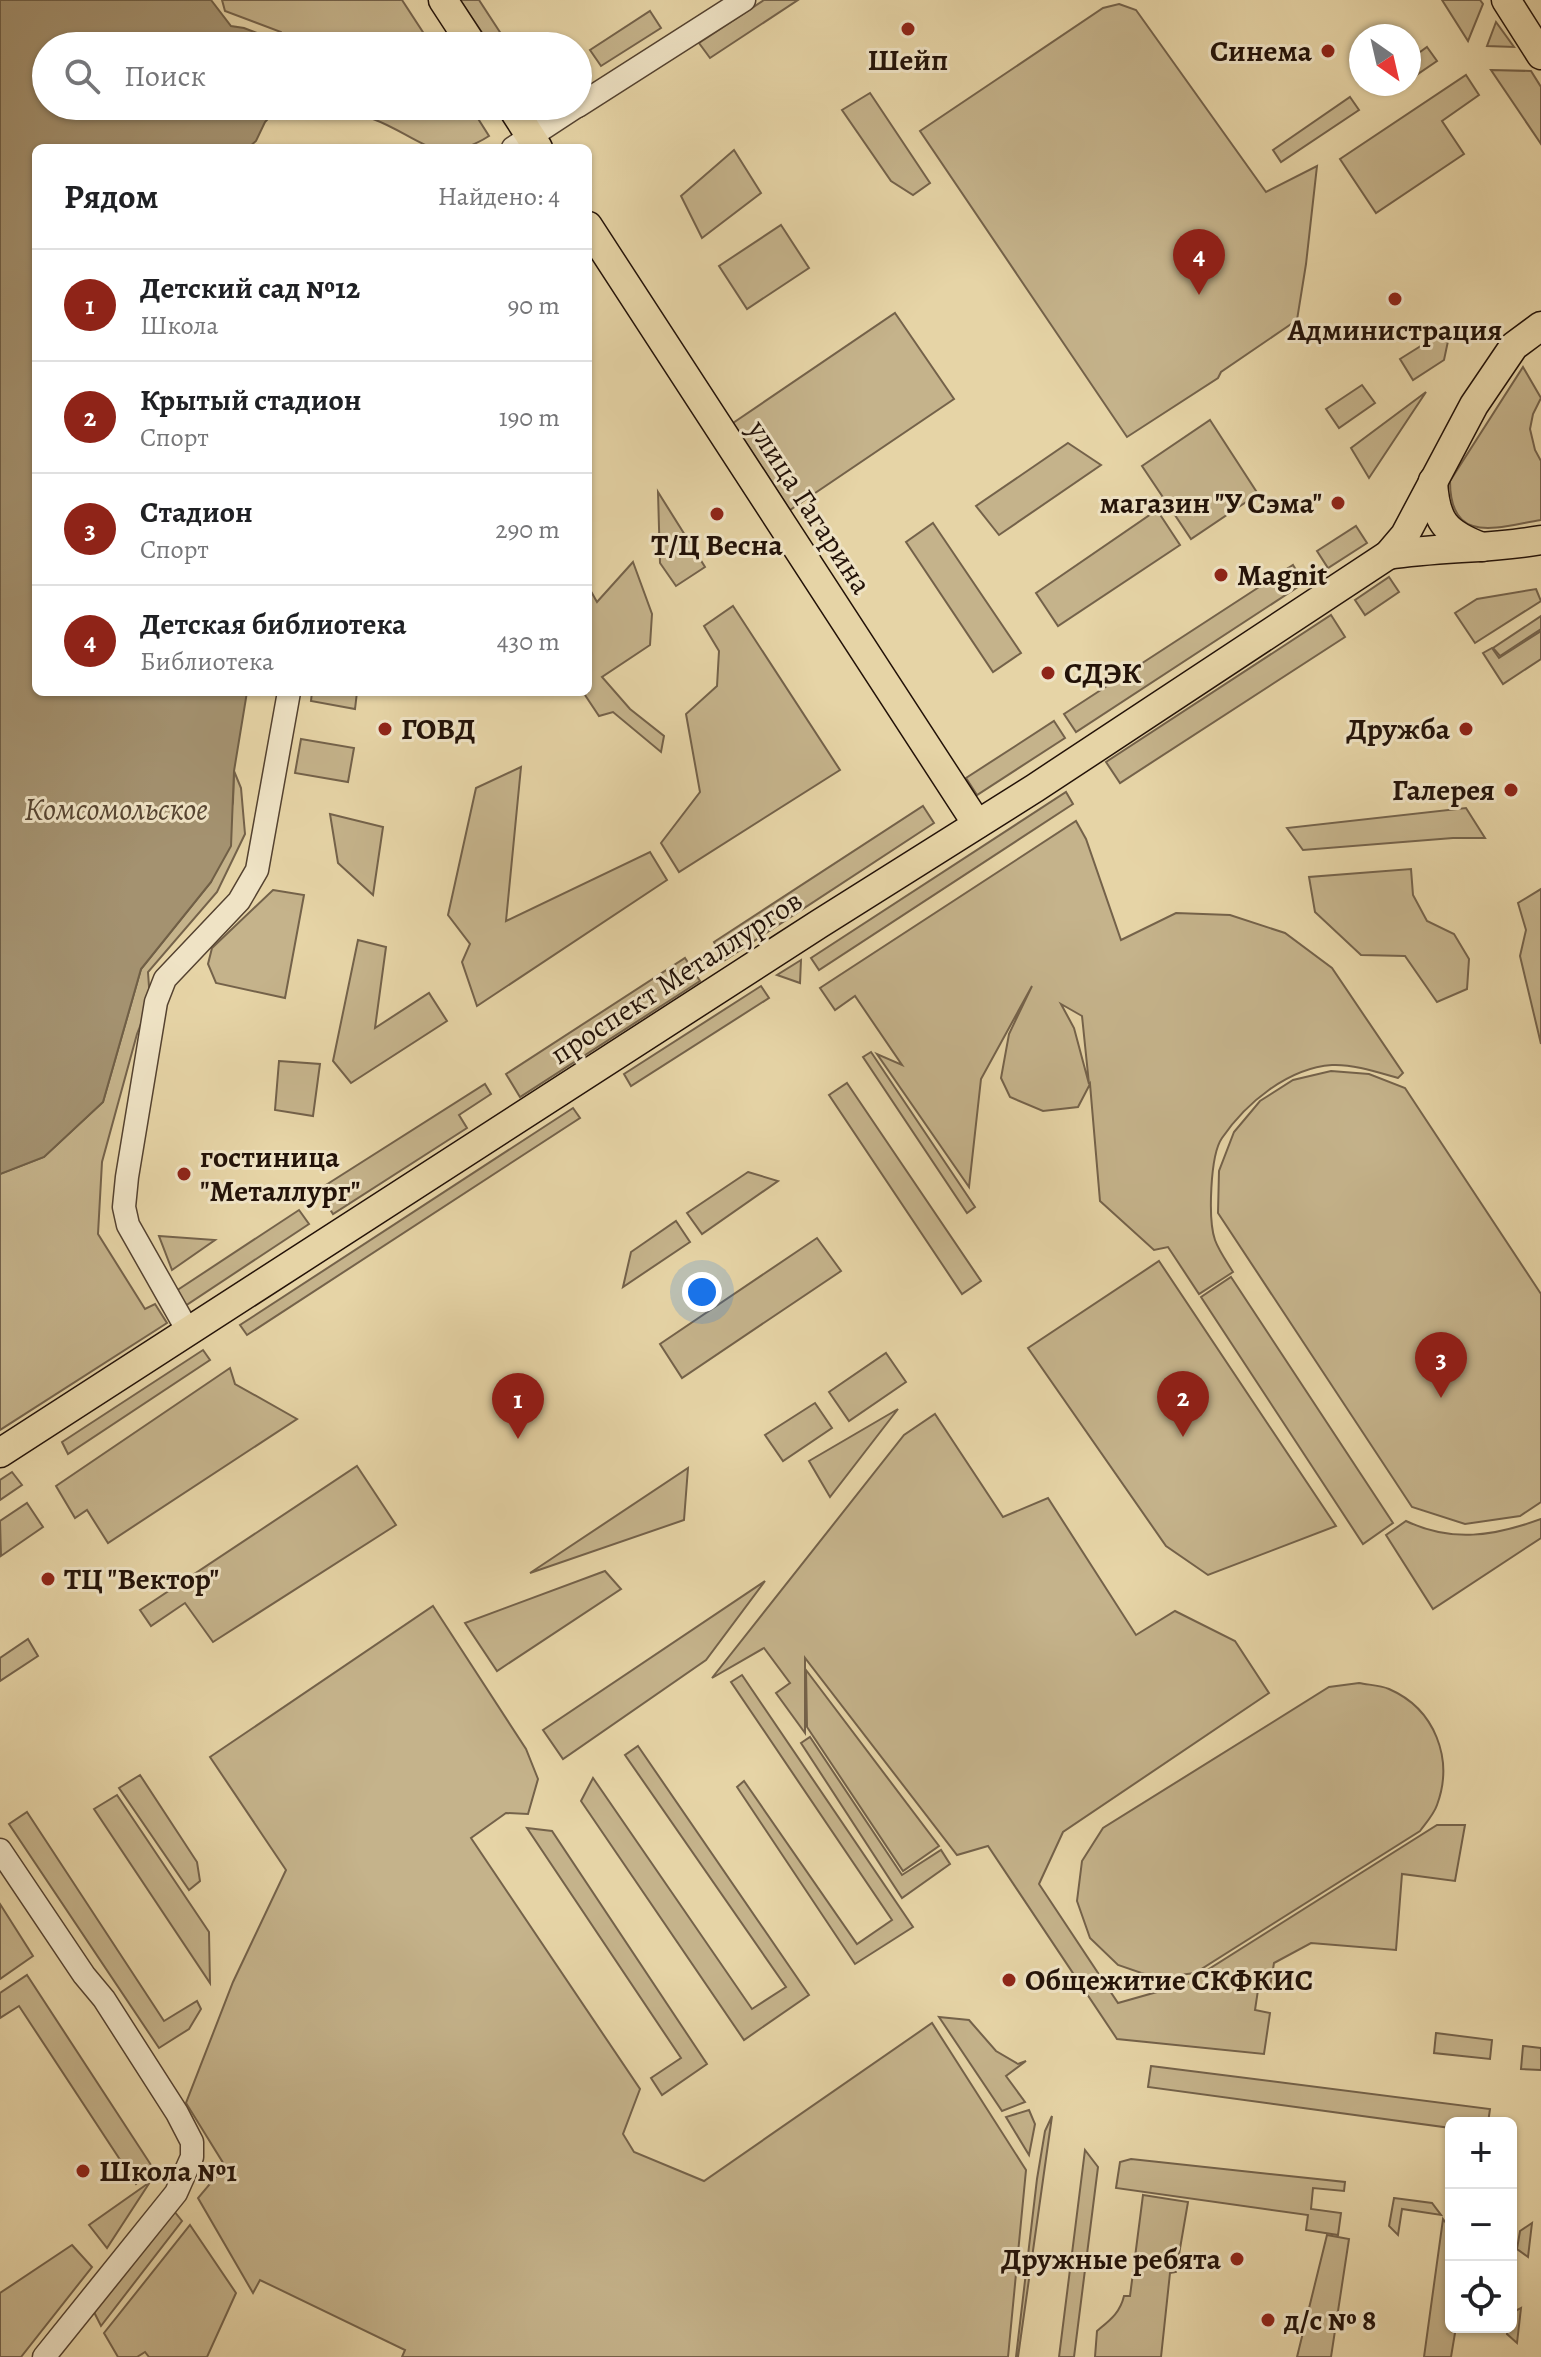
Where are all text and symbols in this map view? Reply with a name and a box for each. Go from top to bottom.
marker: Шейп [899,20,917,38]
north arrow [1349,24,1421,96]
place label: Синема [1210,31,1313,71]
search box [32,32,592,120]
place label: Шейп [868,40,948,80]
marker: Синема [1319,42,1337,60]
icon: search [60,54,104,98]
text: Поиск [124,56,206,96]
text: Рядом [64,173,158,220]
text: Найдено: 4 [438,179,560,214]
pin: 4 [1173,229,1225,295]
text: Детский сад №12 [140,268,360,308]
text: 1 [85,288,95,323]
text: 90 m [508,288,560,323]
marker: Администрация [1386,290,1404,308]
text: Школа [140,308,218,343]
place label: Администрация [1287,310,1502,350]
text: Крытый стадион [140,380,361,420]
text: 2 [84,400,96,435]
text: 190 m [499,400,560,435]
street label: улица Гагарина [738,411,881,602]
text: Спорт [140,420,209,455]
place label: магазин "У Сэма" [1100,483,1322,523]
text: Стадион [140,492,253,532]
marker: магазин "У Сэма" [1329,494,1347,512]
marker: Т/Ц Весна [708,505,726,523]
text: 3 [84,512,96,547]
text: 290 m [495,512,560,547]
place label: Т/Ц Весна [651,525,784,565]
text: Спорт [140,532,209,567]
place label: Magnit [1237,555,1327,595]
marker: Magnit [1212,566,1230,584]
text: Детская библиотека [140,604,406,644]
text: 4 [84,624,96,659]
text: 430 m [497,624,560,659]
text: Библиотека [140,644,274,679]
place label: СДЭК [1064,653,1142,693]
marker: СДЭК [1039,664,1057,682]
place label: ГОВД [401,709,476,749]
place label: Дружба [1346,709,1451,749]
marker: ГОВД [376,720,394,738]
marker: Дружба [1457,720,1475,738]
place label: Галерея [1392,770,1495,810]
marker: Галерея [1502,781,1520,799]
water label: Комсомольское [24,787,208,831]
street label: проспект Металлургов [542,880,810,1074]
place label: гостиница "Металлург" [200,1137,360,1211]
marker: гостиница "Металлург" [175,1165,193,1183]
your location [682,1272,722,1312]
pin: 3 [1415,1332,1467,1398]
pin: 2 [1157,1371,1209,1437]
pin: 1 [492,1373,544,1439]
place label: ТЦ "Вектор" [64,1559,219,1599]
marker: ТЦ "Вектор" [39,1570,57,1588]
place label: Общежитие СКФКИС [1025,1960,1313,2000]
marker: Общежитие СКФКИС [1000,1971,1018,1989]
map controls [1445,2117,1517,2333]
button: + [1445,2117,1517,2189]
place label: Школа №1 [99,2151,237,2191]
marker: Школа №1 [74,2162,92,2180]
button: − [1445,2189,1517,2261]
place label: Дружные ребята [1001,2239,1222,2279]
marker: Дружные ребята [1228,2250,1246,2268]
button: locate [1445,2261,1517,2333]
place label: д/с № 8 [1283,2300,1376,2340]
marker: д/с № 8 [1259,2311,1277,2329]

